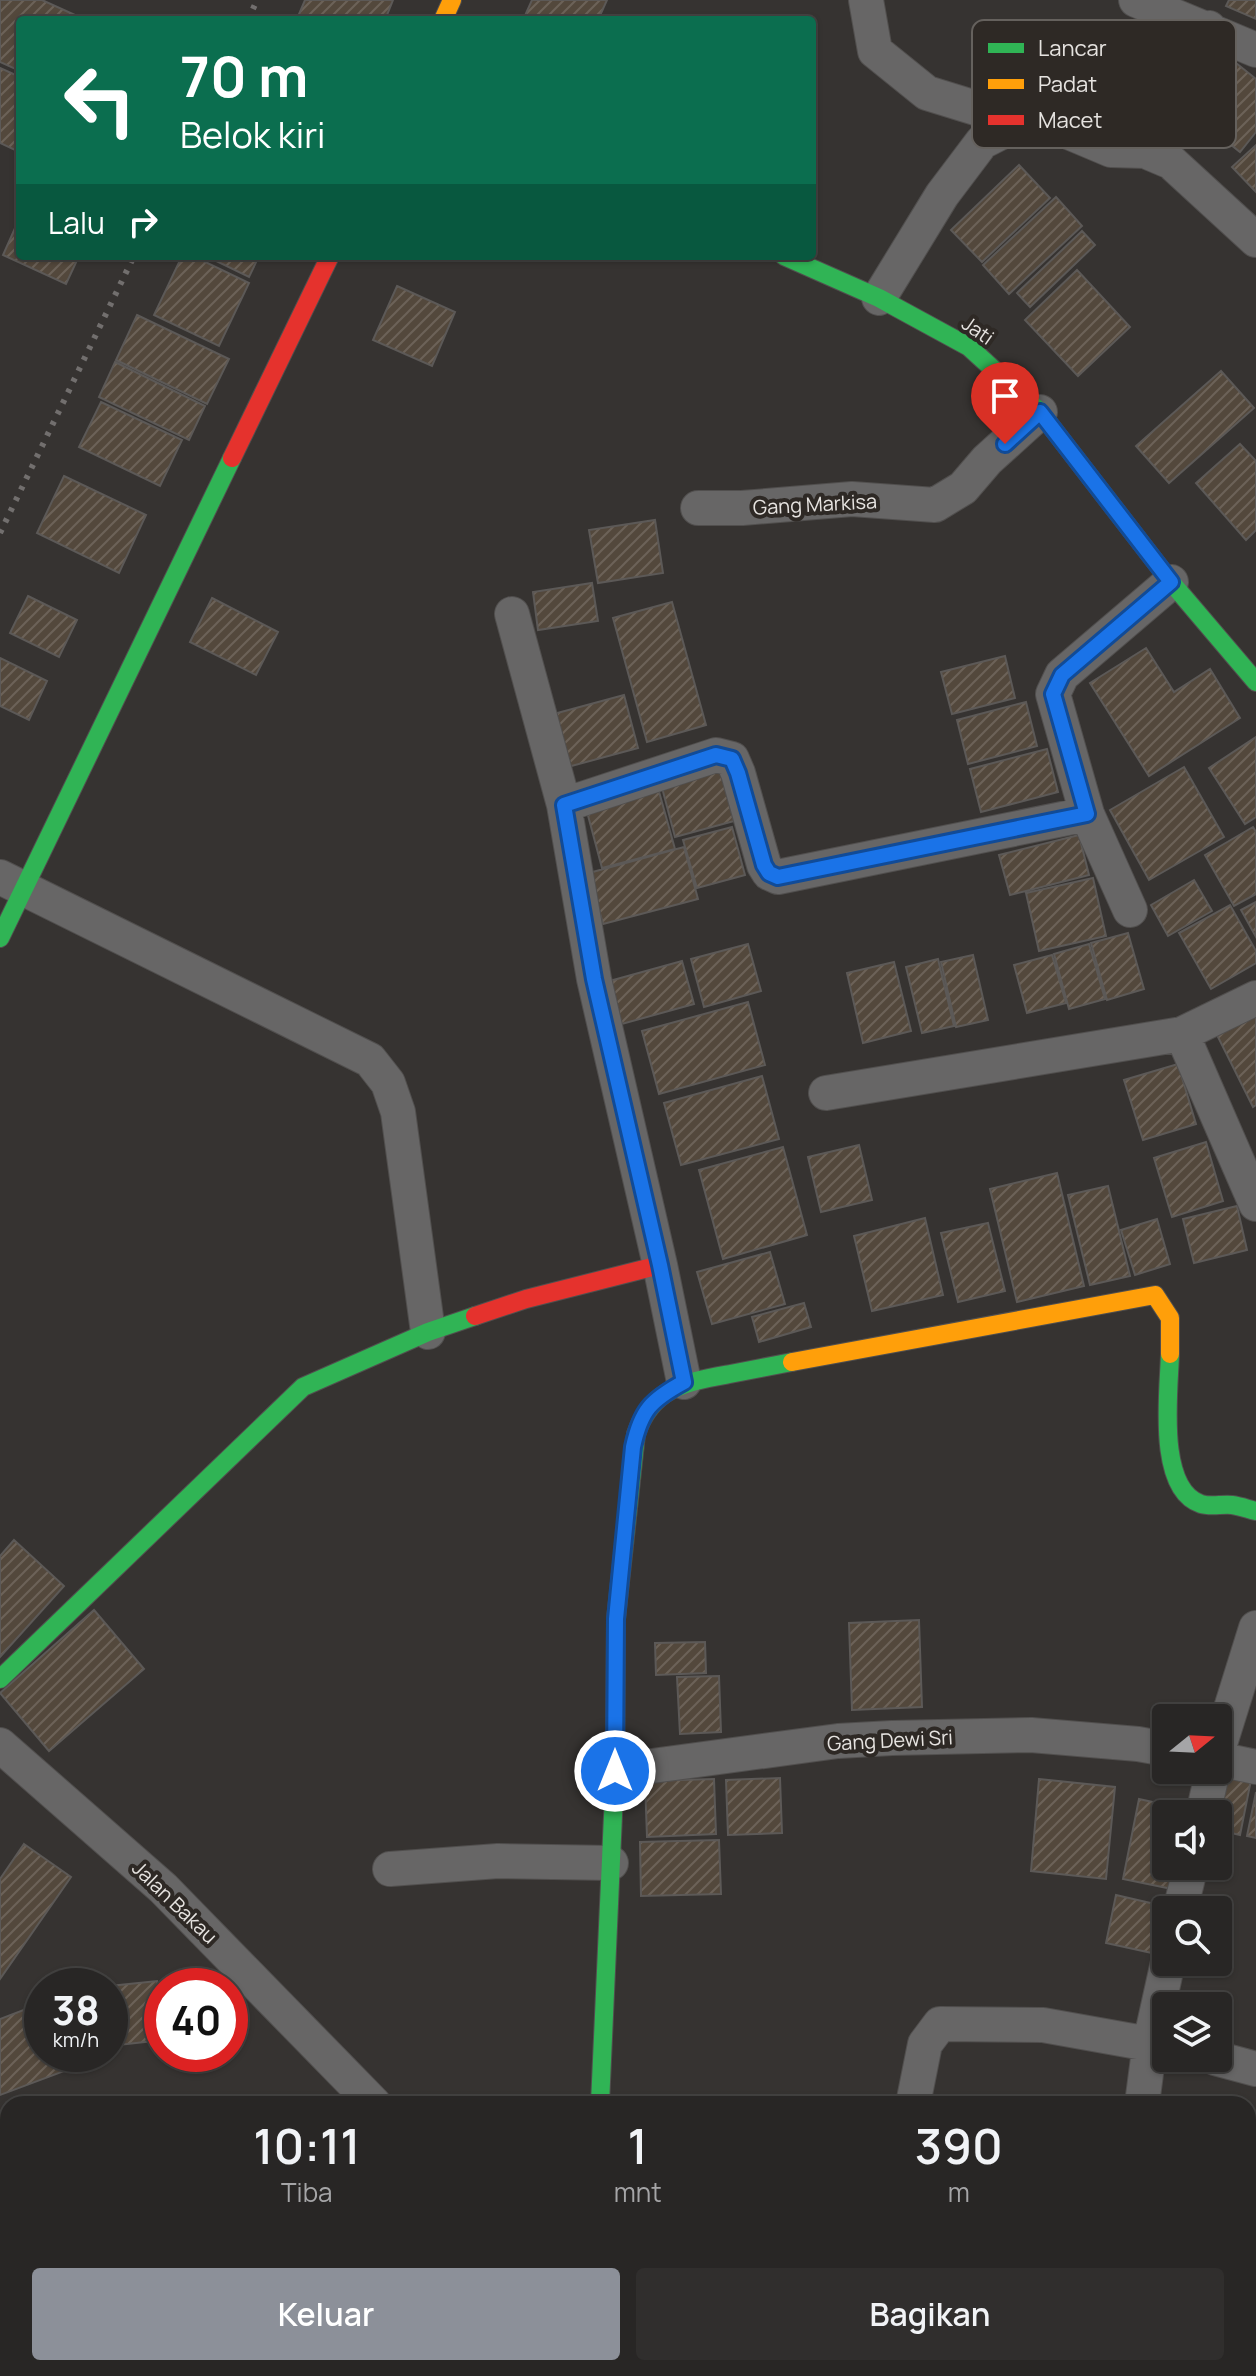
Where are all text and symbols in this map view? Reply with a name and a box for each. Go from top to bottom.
legend [972,20,1236,148]
text: Lancar [1038,33,1107,63]
text: 70 m [180,37,308,114]
icon: left [48,48,152,152]
text: Padat [1038,69,1097,99]
text: Macet [1038,105,1102,135]
text: Belok kiri [180,110,326,159]
icon: right [121,200,165,244]
text: Lalu [48,202,105,243]
street label: Jati [957,309,999,351]
pin [971,362,1039,444]
icon: arrive [983,374,1027,418]
street label: Gang Markisa [752,487,878,521]
north arrow [1152,1704,1232,1784]
map controls [1152,1704,1232,2072]
street label: Gang Dewi Sri [826,1723,954,1757]
position arrow [573,1729,657,1813]
button: sound [1152,1800,1232,1880]
street label: Jalan Bakau [127,1855,223,1949]
button: search [1152,1896,1232,1976]
speed limit sign: 40 [144,1968,248,2072]
text: 38 [52,1982,100,2037]
button: layers [1152,1992,1232,2072]
text: km/h [53,2026,99,2053]
text: 10:11 [253,2113,360,2178]
text: 1 [627,2113,648,2178]
text: 390 [915,2113,1003,2178]
text: Tiba [281,2174,333,2210]
text: mnt [614,2174,662,2210]
text: m [948,2174,970,2210]
button: Keluar [32,2268,620,2360]
button: Bagikan [636,2268,1224,2360]

